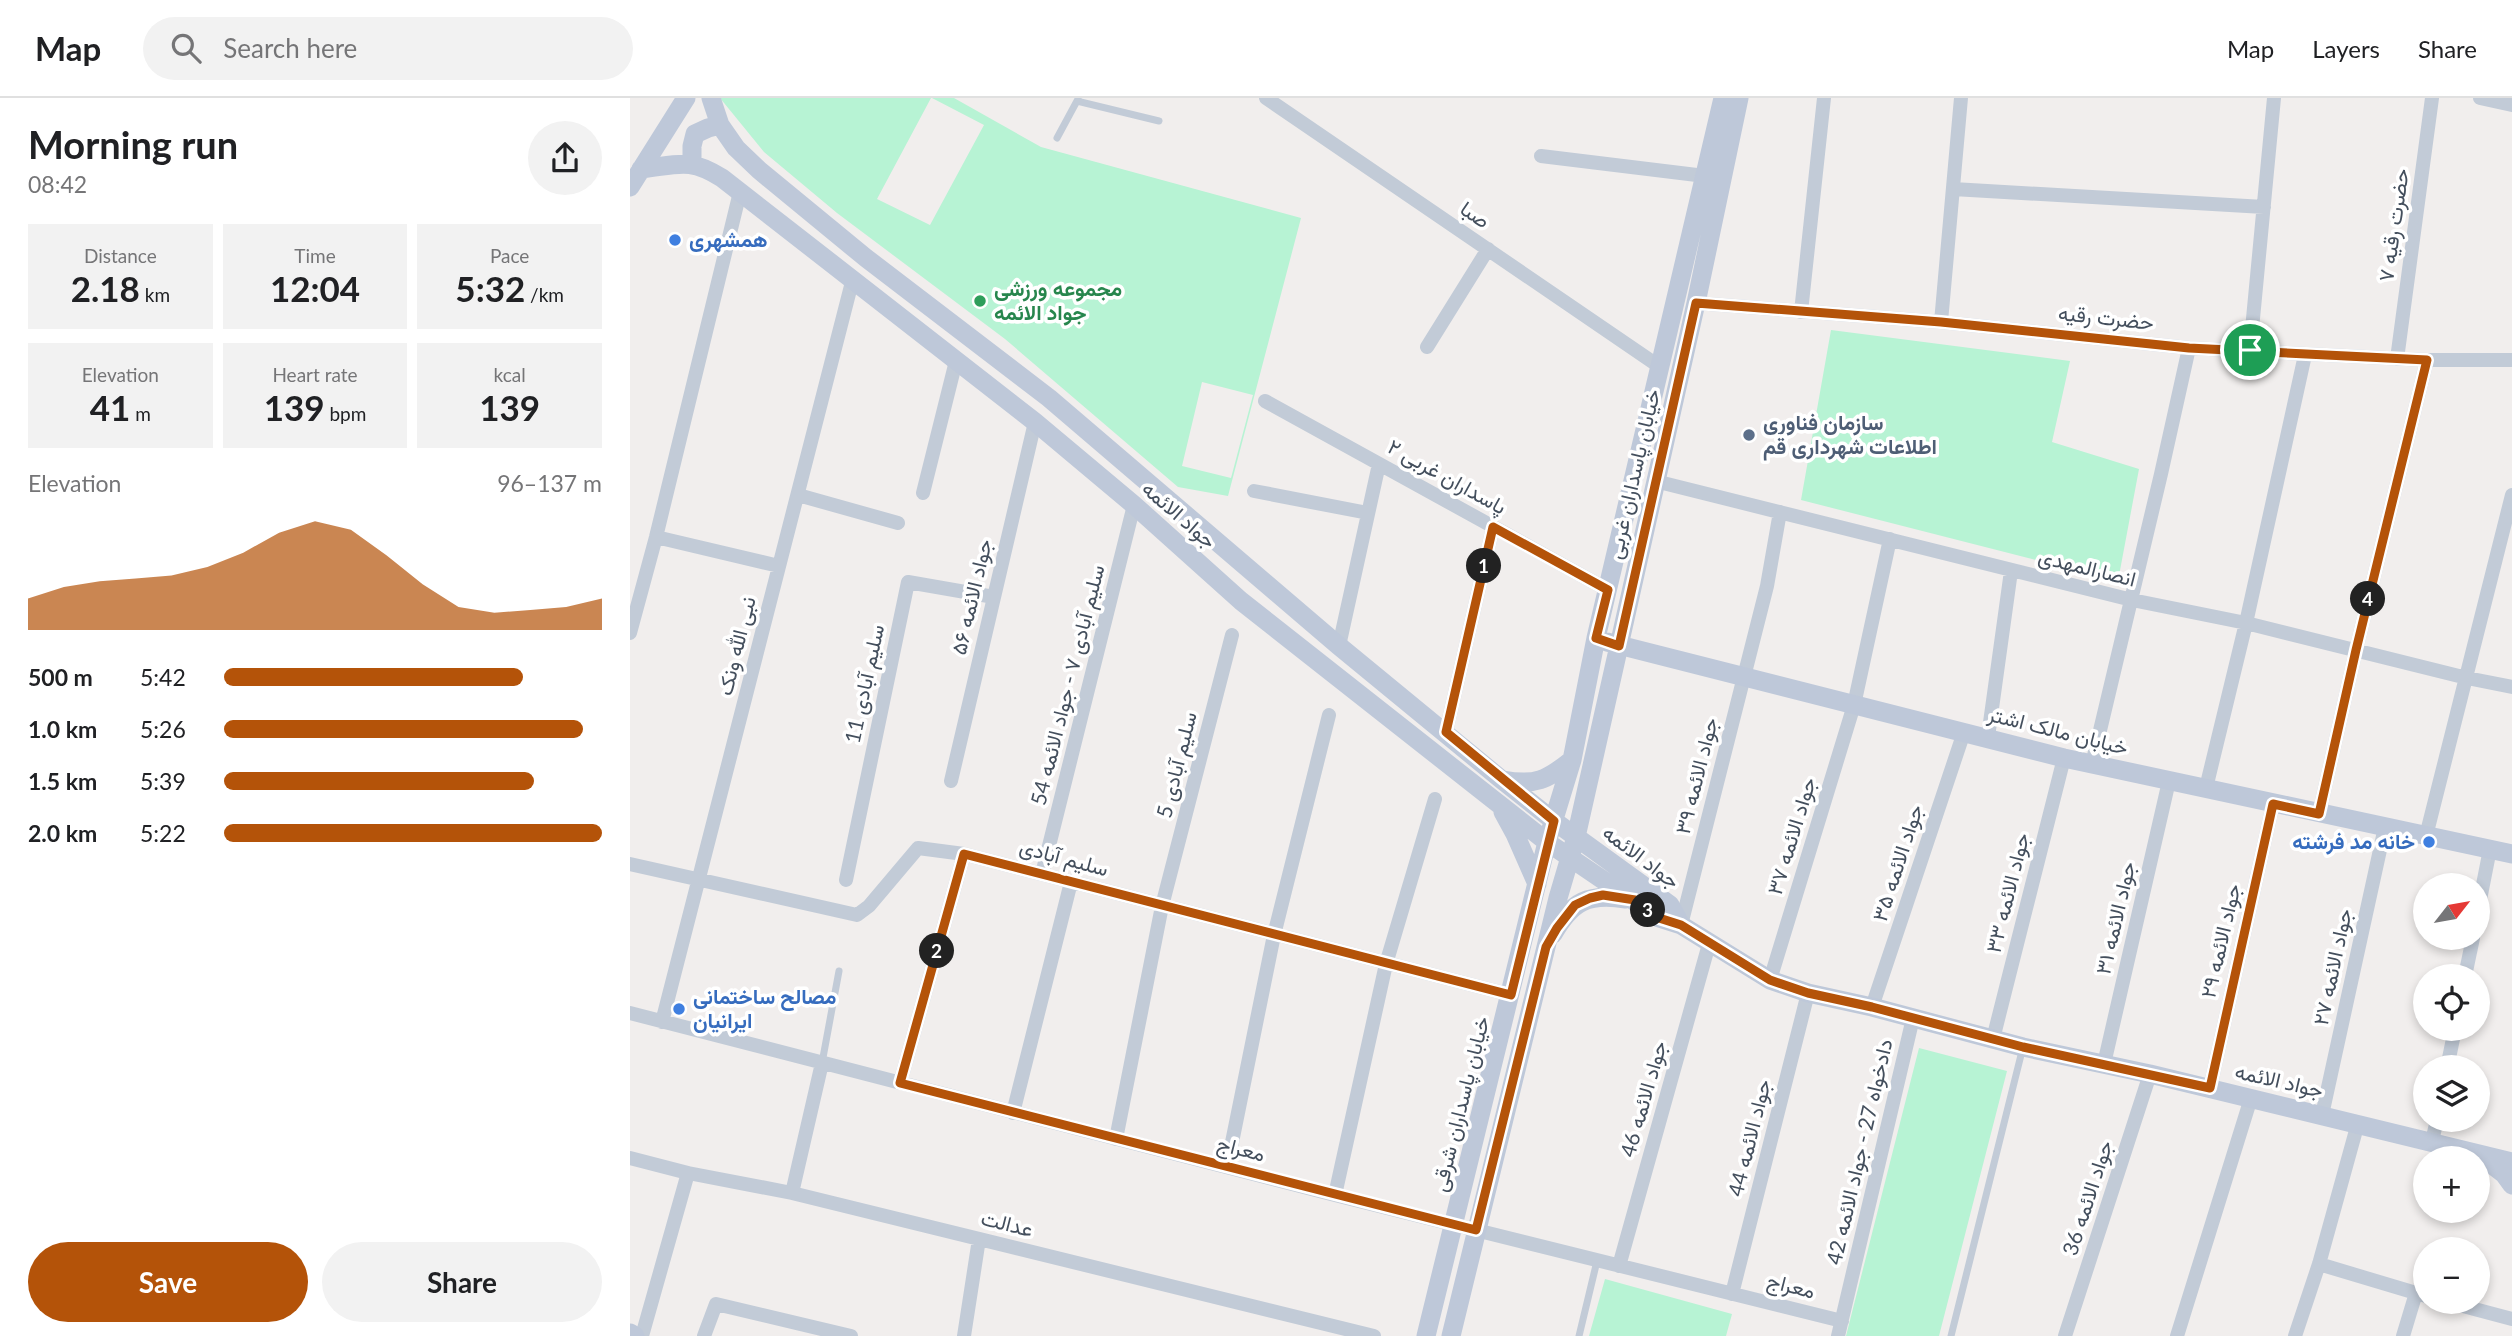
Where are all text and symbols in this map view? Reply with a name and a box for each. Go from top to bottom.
search box [143,17,633,80]
text: Map [35,28,101,68]
icon: search [167,29,205,67]
text: Search here [223,32,357,64]
text: Map [2227,34,2274,63]
text: Layers [2312,34,2380,63]
text: Share [2418,34,2477,63]
text: Morning run [28,121,238,167]
button: share [528,121,602,195]
street label: حضرت رقیه ۷ [2372,167,2415,283]
text: 08:42 [28,170,87,198]
street label: صبا [1456,195,1495,233]
place label: همشهری [689,226,768,253]
marker: همشهری [667,232,683,248]
text: Distance [84,244,157,267]
text: Time [294,244,336,267]
text: Pace [490,244,529,267]
text: 2.18 [71,267,140,309]
text: 12:04 [270,267,360,309]
text: 5:32 [455,267,525,309]
place label: مجموعه ورزشی جواد الائمه [994,275,1122,326]
text: km [140,283,170,306]
text: /km [525,283,564,306]
marker: مجموعه ورزشی جواد الائمه [972,293,988,309]
street label: حضرت رقیه [2057,299,2155,336]
pin [2220,320,2280,380]
icon: arrive [2231,331,2269,369]
text: Elevation [82,363,159,386]
text: Heart rate [272,363,358,386]
text: kcal [494,363,526,386]
text: 41 [90,386,130,428]
text: 139 [264,386,325,428]
text: 139 [479,386,540,428]
street label: خیابان پاسداران غربی [1601,386,1667,562]
text: m [130,402,151,425]
text: bpm [325,402,366,425]
place label: سازمان فناوری اطلاعات شهرداری قم [1763,409,1937,461]
marker: سازمان فناوری اطلاعات شهرداری قم [1741,427,1757,443]
street label: پاسداران غربی ۲ [1383,433,1511,521]
text: Elevation [28,469,121,497]
text: 96–137 m [497,469,602,497]
street label: جواد الائمه [1137,475,1222,554]
street label: جواد الائمه ۵۶ [945,536,998,657]
street label: انصارالمهدی [2036,542,2139,593]
pin: 1 [1466,548,1502,584]
text: 1 [1478,554,1489,577]
street label: سلیم آبادی ۷ - جواد الائمه 54 [1025,562,1111,808]
pin: 4 [2350,582,2386,616]
text: 4 [2362,587,2373,610]
street label: نبی الله ونک [711,594,762,698]
street label: سلیم آبادی 11 [839,622,891,746]
text: 500 m [28,663,93,691]
text: 5:42 [140,663,186,691]
street label: خیابان مالک اشتر [1984,700,2131,761]
street label: سلیم آبادی 5 [1150,709,1204,821]
text: 1.0 km [28,715,97,743]
text: 5:26 [140,715,186,743]
street label: جواد الائمه ۳۹ [1669,715,1724,837]
text: 1.5 km [28,767,97,795]
text: 5:39 [140,767,186,795]
street label: جواد الائمه ۳۷ [1761,774,1822,898]
street label: جواد الائمه ۳۵ [1866,801,1929,925]
text: 2.0 km [28,819,97,847]
text: 5:22 [140,819,186,847]
street label: جواد الائمه [1597,819,1685,894]
place label: خانه مد فرشته [2292,828,2415,855]
street label: جواد الائمه ۳۳ [1980,830,2035,956]
street label: سلیم آبادی [1016,833,1112,883]
marker: خانه مد فرشته [2421,834,2437,850]
street label: جواد الائمه ۳۱ [2089,859,2142,977]
north arrow [2413,873,2490,950]
map controls [2413,873,2490,1314]
street label: جواد الائمه ۲۹ [2194,881,2247,1001]
pin: 3 [1630,892,1666,928]
text: 3 [1642,898,1653,921]
street label: جواد الائمه ۲۷ [2307,906,2358,1028]
pin: 2 [920,934,954,968]
text: 2 [931,939,942,962]
button: locate [2413,964,2490,1041]
place label: مصالح ساختمانی ایرانیان [693,983,837,1034]
marker: مصالح ساختمانی ایرانیان [671,1001,687,1017]
street label: خیابان پاسداران شرقی [1426,1013,1496,1195]
street label: دادخواه 27 - جواد الائمه 42 [1820,1036,1899,1267]
street label: جواد الائمه 46 [1614,1038,1673,1160]
button: layers [2413,1055,2490,1132]
street label: جواد الائمه [2232,1057,2326,1104]
street label: جواد الائمه 44 [1722,1077,1777,1199]
street label: معراج [1214,1130,1268,1168]
street label: جواد الائمه 36 [2056,1137,2119,1259]
button: + [2413,1146,2490,1223]
street label: عدالت [979,1204,1036,1241]
button: − [2413,1237,2490,1314]
button: Save [28,1242,308,1322]
button: Share [322,1242,602,1322]
street label: معراج [1764,1267,1818,1305]

